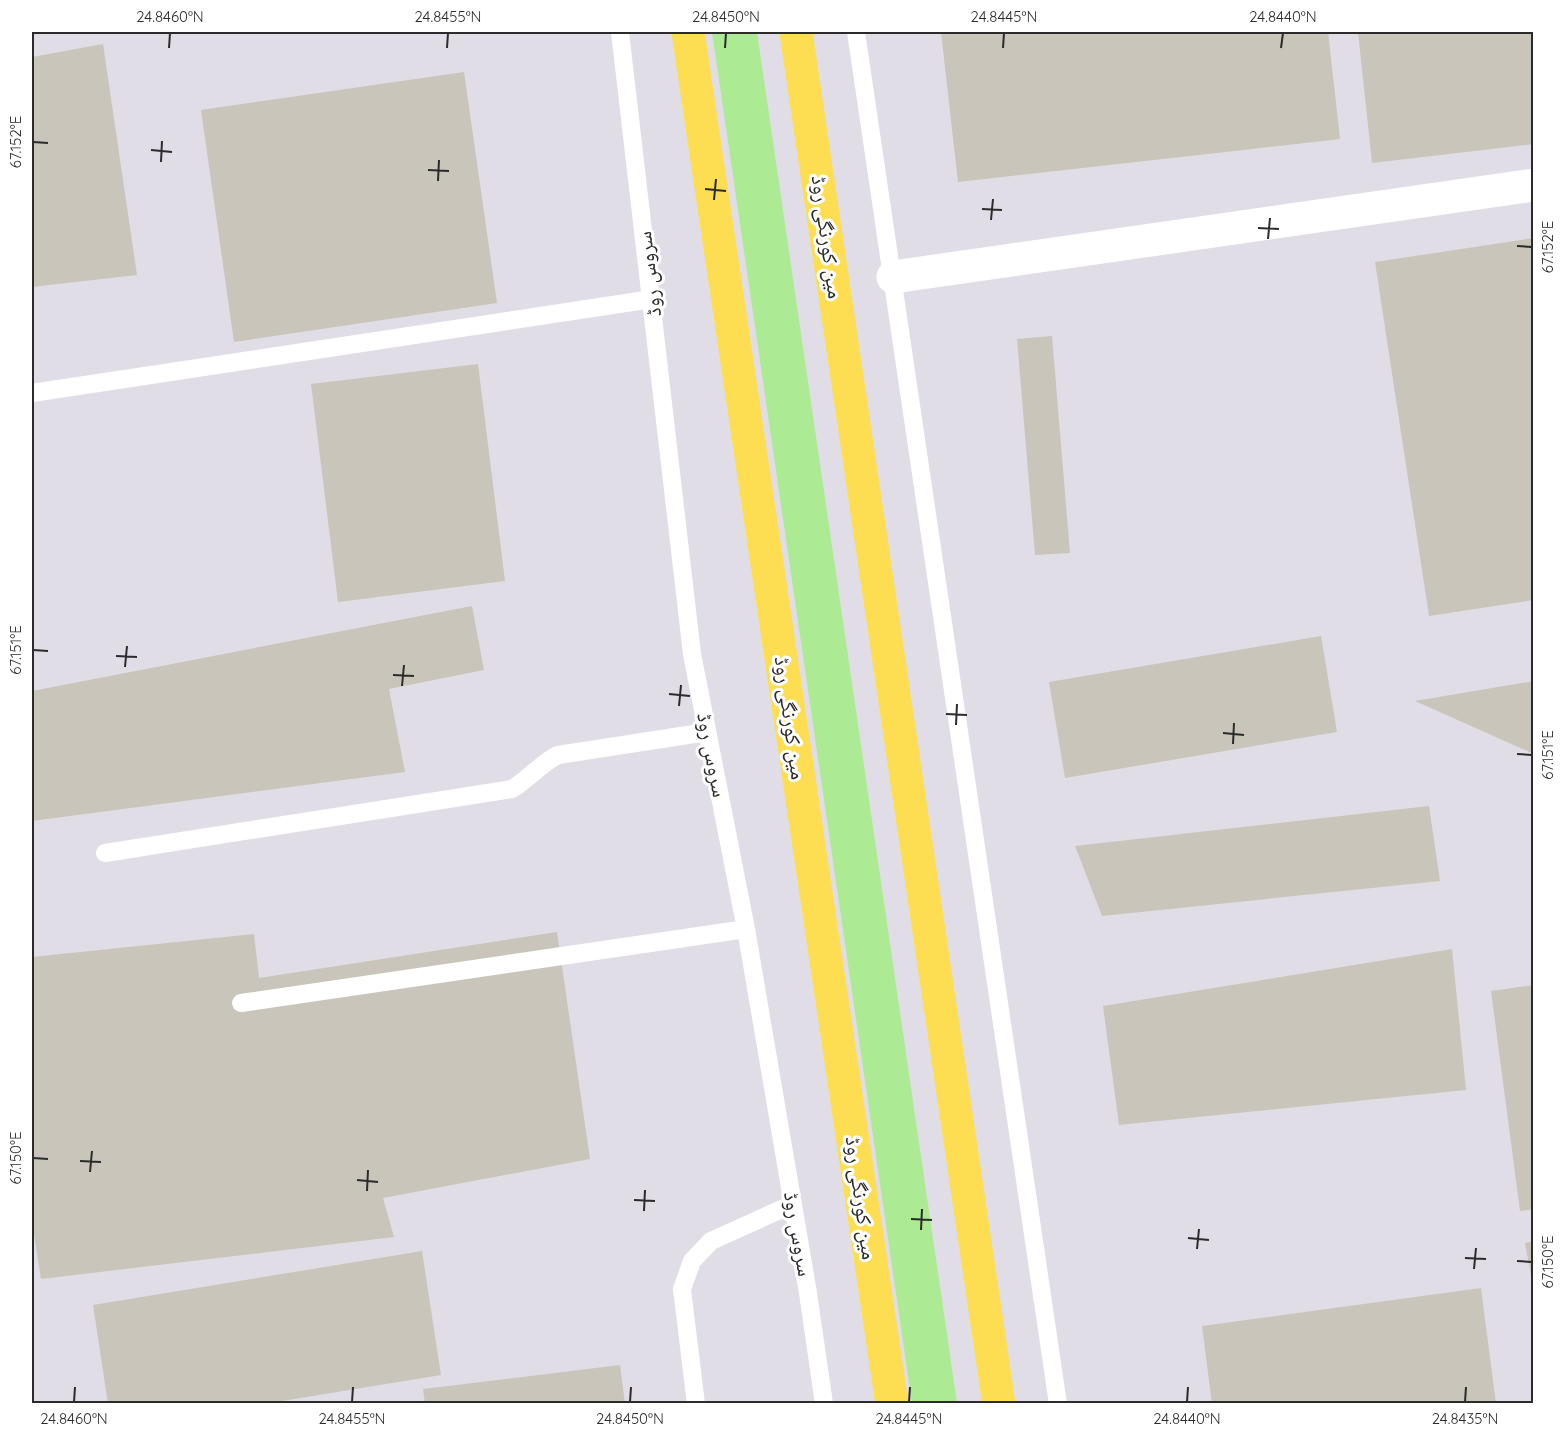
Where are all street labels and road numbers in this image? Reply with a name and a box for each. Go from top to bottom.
street label: مین کورنگی روڈ [805,174,849,300]
street label: سروس روڈ [630,230,667,318]
street label: مین کورنگی روڈ [768,655,812,781]
street label: سروس روڈ [691,710,734,800]
street label: مین کورنگی روڈ [839,1135,883,1261]
street label: سروس روڈ [778,1189,819,1278]

